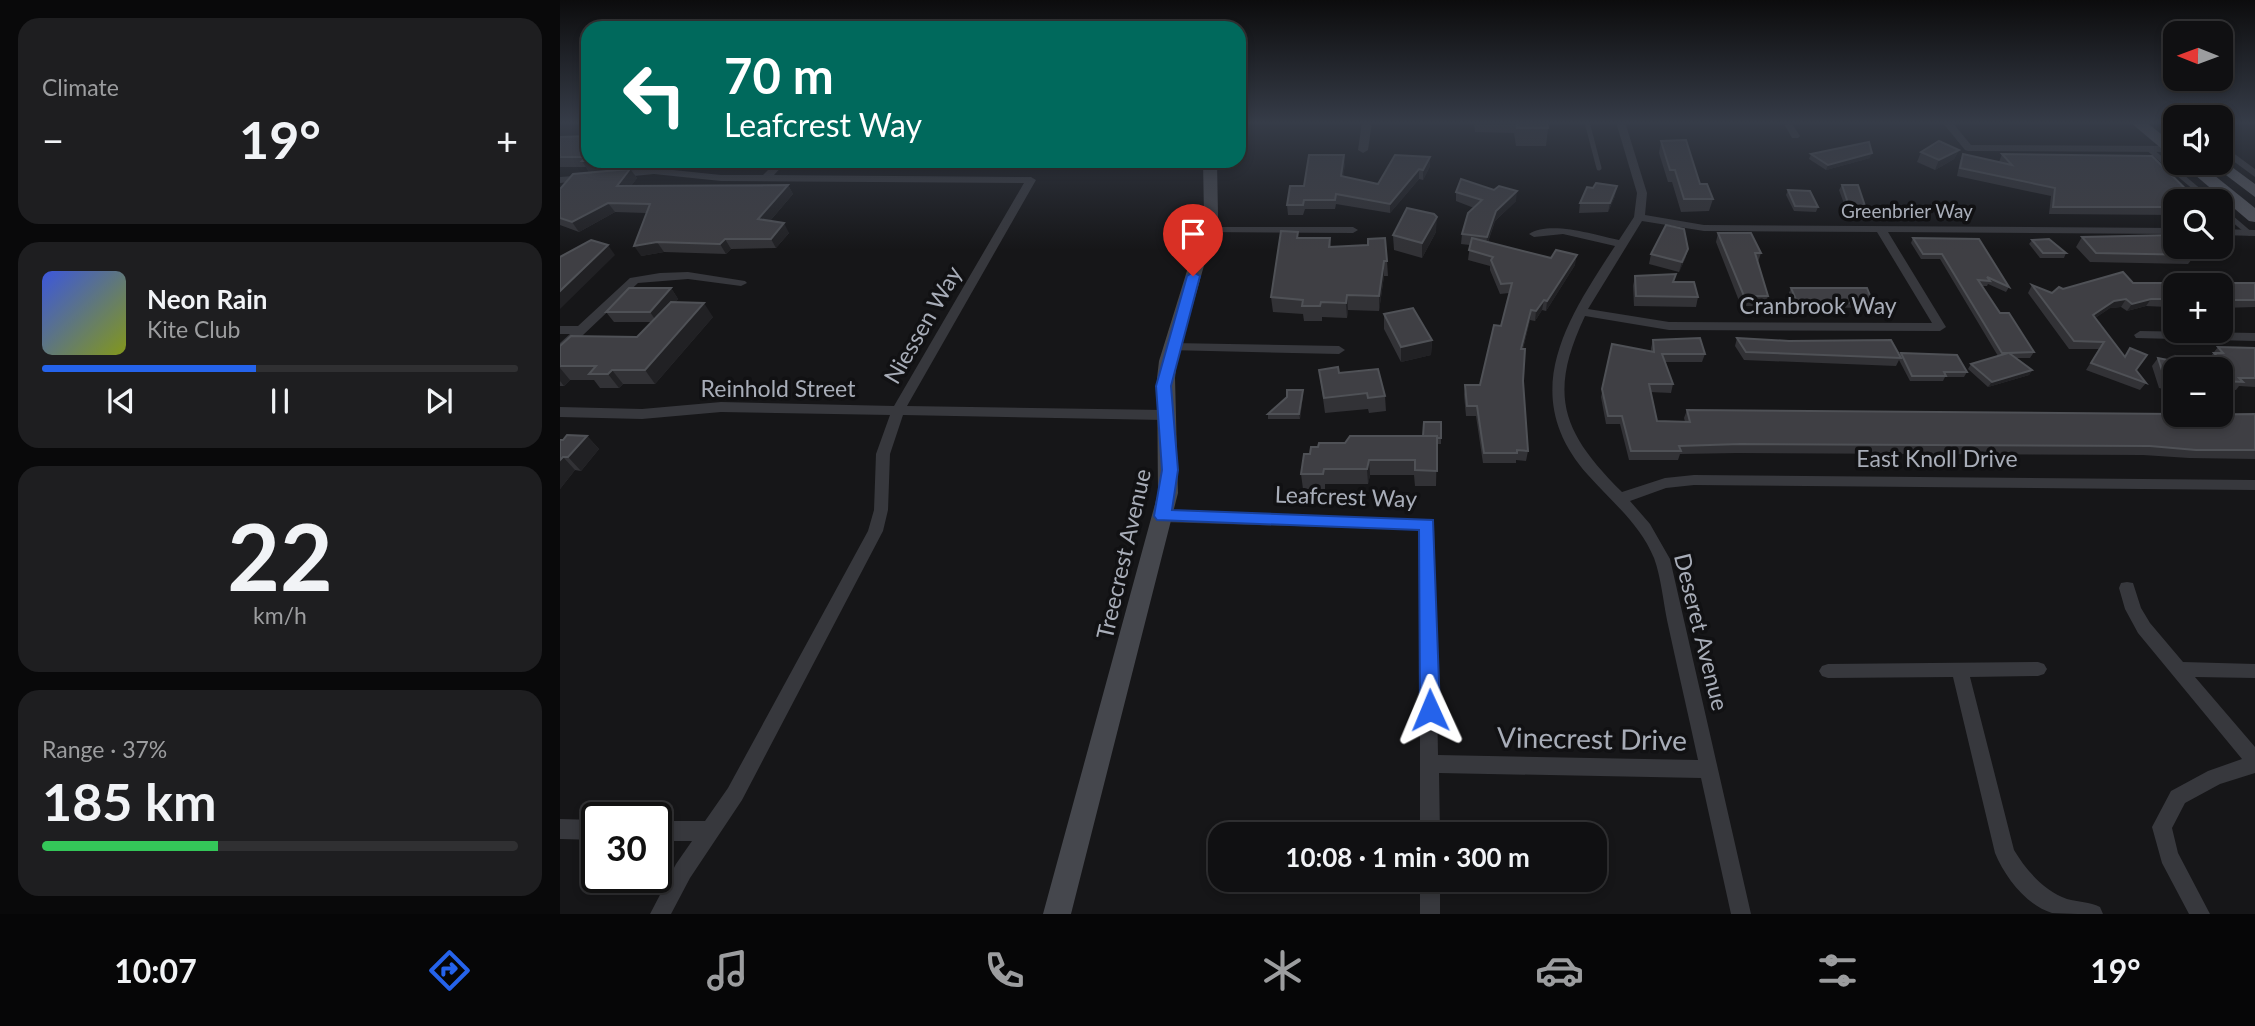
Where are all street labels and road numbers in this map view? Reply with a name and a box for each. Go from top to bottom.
street label: Greenbrier Way [1841,199,1973,222]
street label: Niessen Way [877,261,967,388]
street label: Cranbrook Way [1739,291,1897,319]
street label: Reinhold Street [701,374,856,402]
street label: East Knoll Drive [1856,444,2018,472]
street label: Treecrest Avenue [1090,466,1156,642]
street label: Leafcrest Way [1274,480,1418,512]
street label: Deseret Avenue [1669,550,1735,713]
street label: Vinecrest Drive [1497,719,1687,757]

